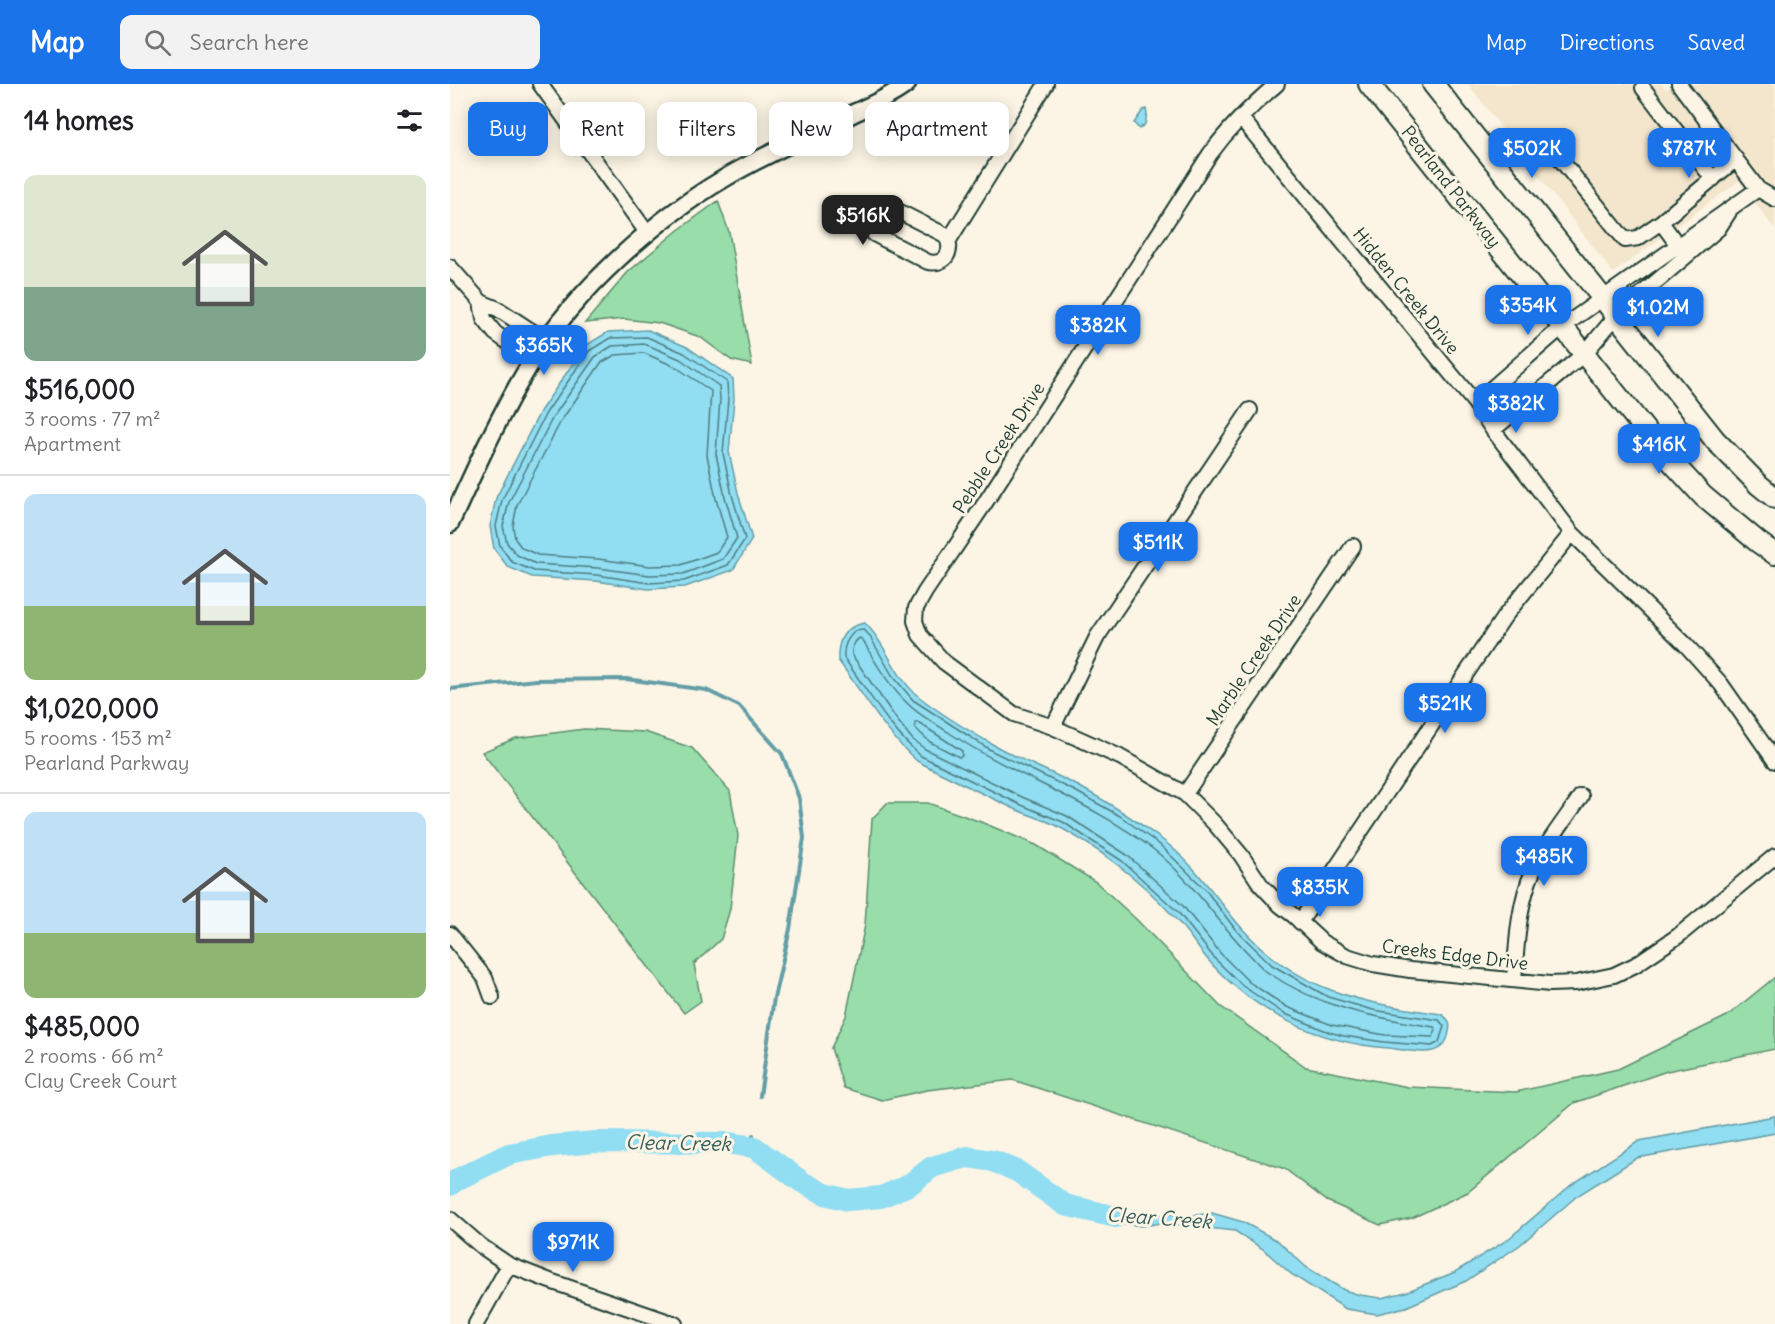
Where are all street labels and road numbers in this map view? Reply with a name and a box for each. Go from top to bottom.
street label: Pearland Parkway [1397,121,1506,252]
street label: Hidden Creek Drive [1348,223,1465,359]
street label: Pebble Creek Drive [948,378,1050,518]
street label: Marble Creek Drive [1201,589,1306,730]
street label: Creeks Edge Drive [1381,934,1529,975]

